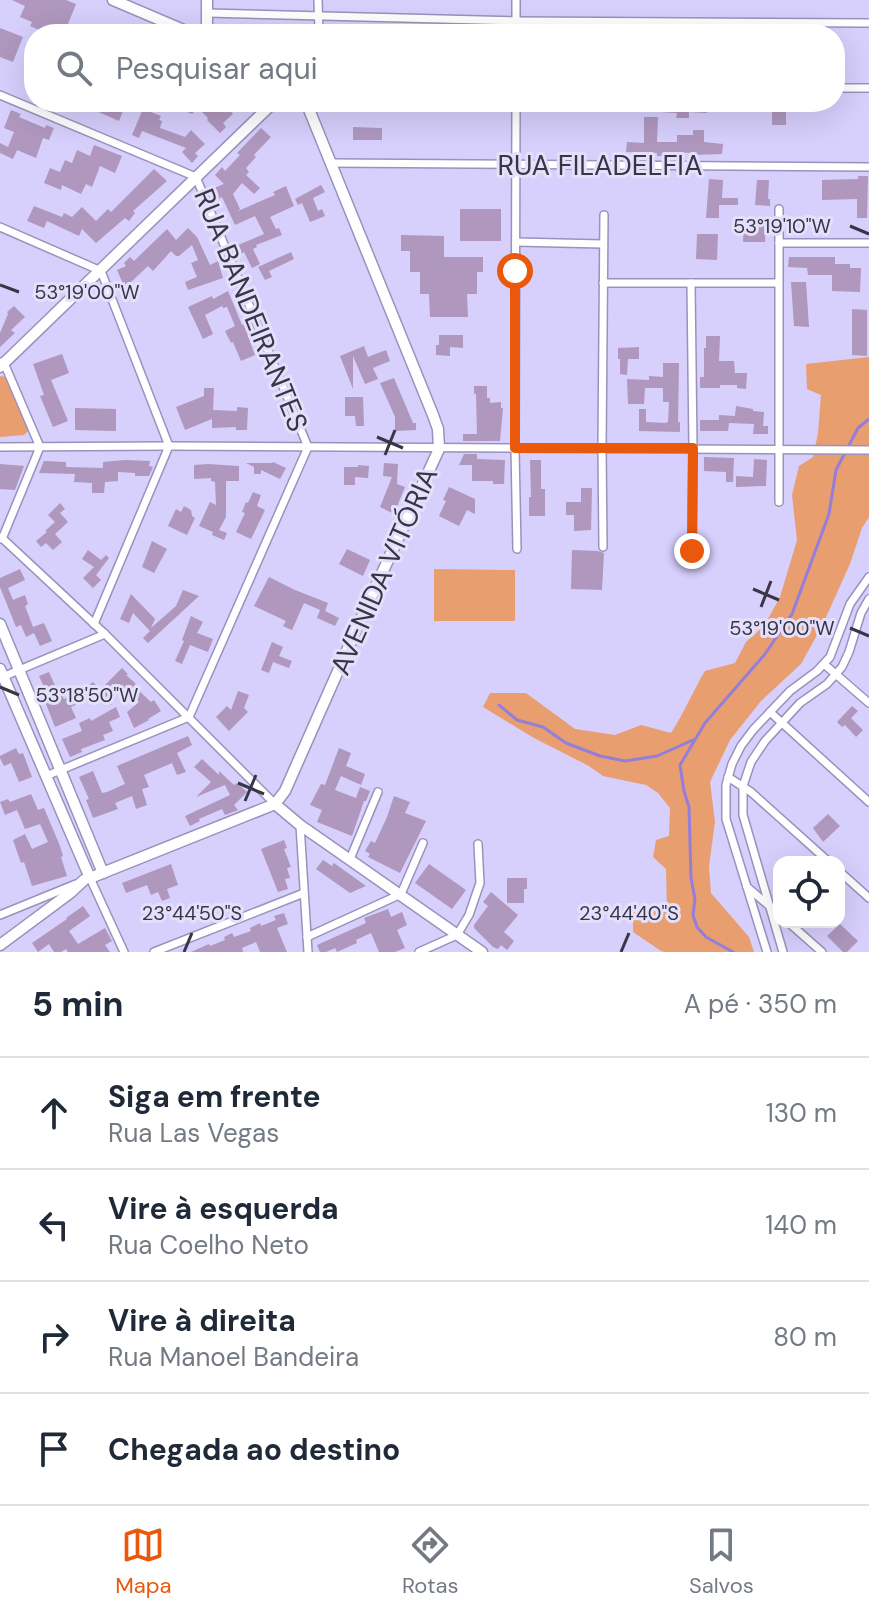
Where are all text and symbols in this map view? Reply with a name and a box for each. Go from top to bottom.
search box [24,24,845,112]
icon: search [52,46,96,90]
text: Pesquisar aqui [116,49,318,88]
street label: RUA FILADELFIA [497,147,703,184]
street label: RUA BANDEIRANTES [185,183,317,437]
text: 53°19'10"W [733,213,831,239]
route start [497,253,533,289]
text: 53°19'00"W [34,279,140,305]
street label: AVENIDA VITÓRIA [322,461,446,681]
route end [674,533,710,569]
text: 53°19'00"W [729,615,835,641]
text: 53°18'50"W [36,682,138,708]
map controls [773,856,845,928]
button: locate [773,856,845,928]
text: 23°44'50"S [142,900,242,926]
text: 23°44'40"S [579,900,679,926]
text: 5 min [32,982,123,1027]
text: A pé · 350 m [684,987,837,1021]
text: Siga em frente [108,1077,321,1116]
icon: ahead [32,1091,76,1135]
text: 130 m [766,1096,837,1130]
text: Rua Las Vegas [108,1116,279,1150]
text: Vire à esquerda [108,1189,339,1228]
icon: left [32,1203,76,1247]
text: 140 m [765,1208,837,1242]
text: Rua Coelho Neto [108,1228,309,1262]
text: Vire à direita [108,1301,296,1340]
icon: right [32,1315,76,1359]
text: 80 m [773,1320,837,1354]
text: Rua Manoel Bandeira [108,1340,359,1374]
icon: arrive [32,1427,76,1471]
text: Chegada ao destino [108,1430,400,1469]
tab: Mapa [115,1523,171,1600]
tab: Rotas [402,1523,459,1600]
tab: Salvos [689,1523,754,1600]

